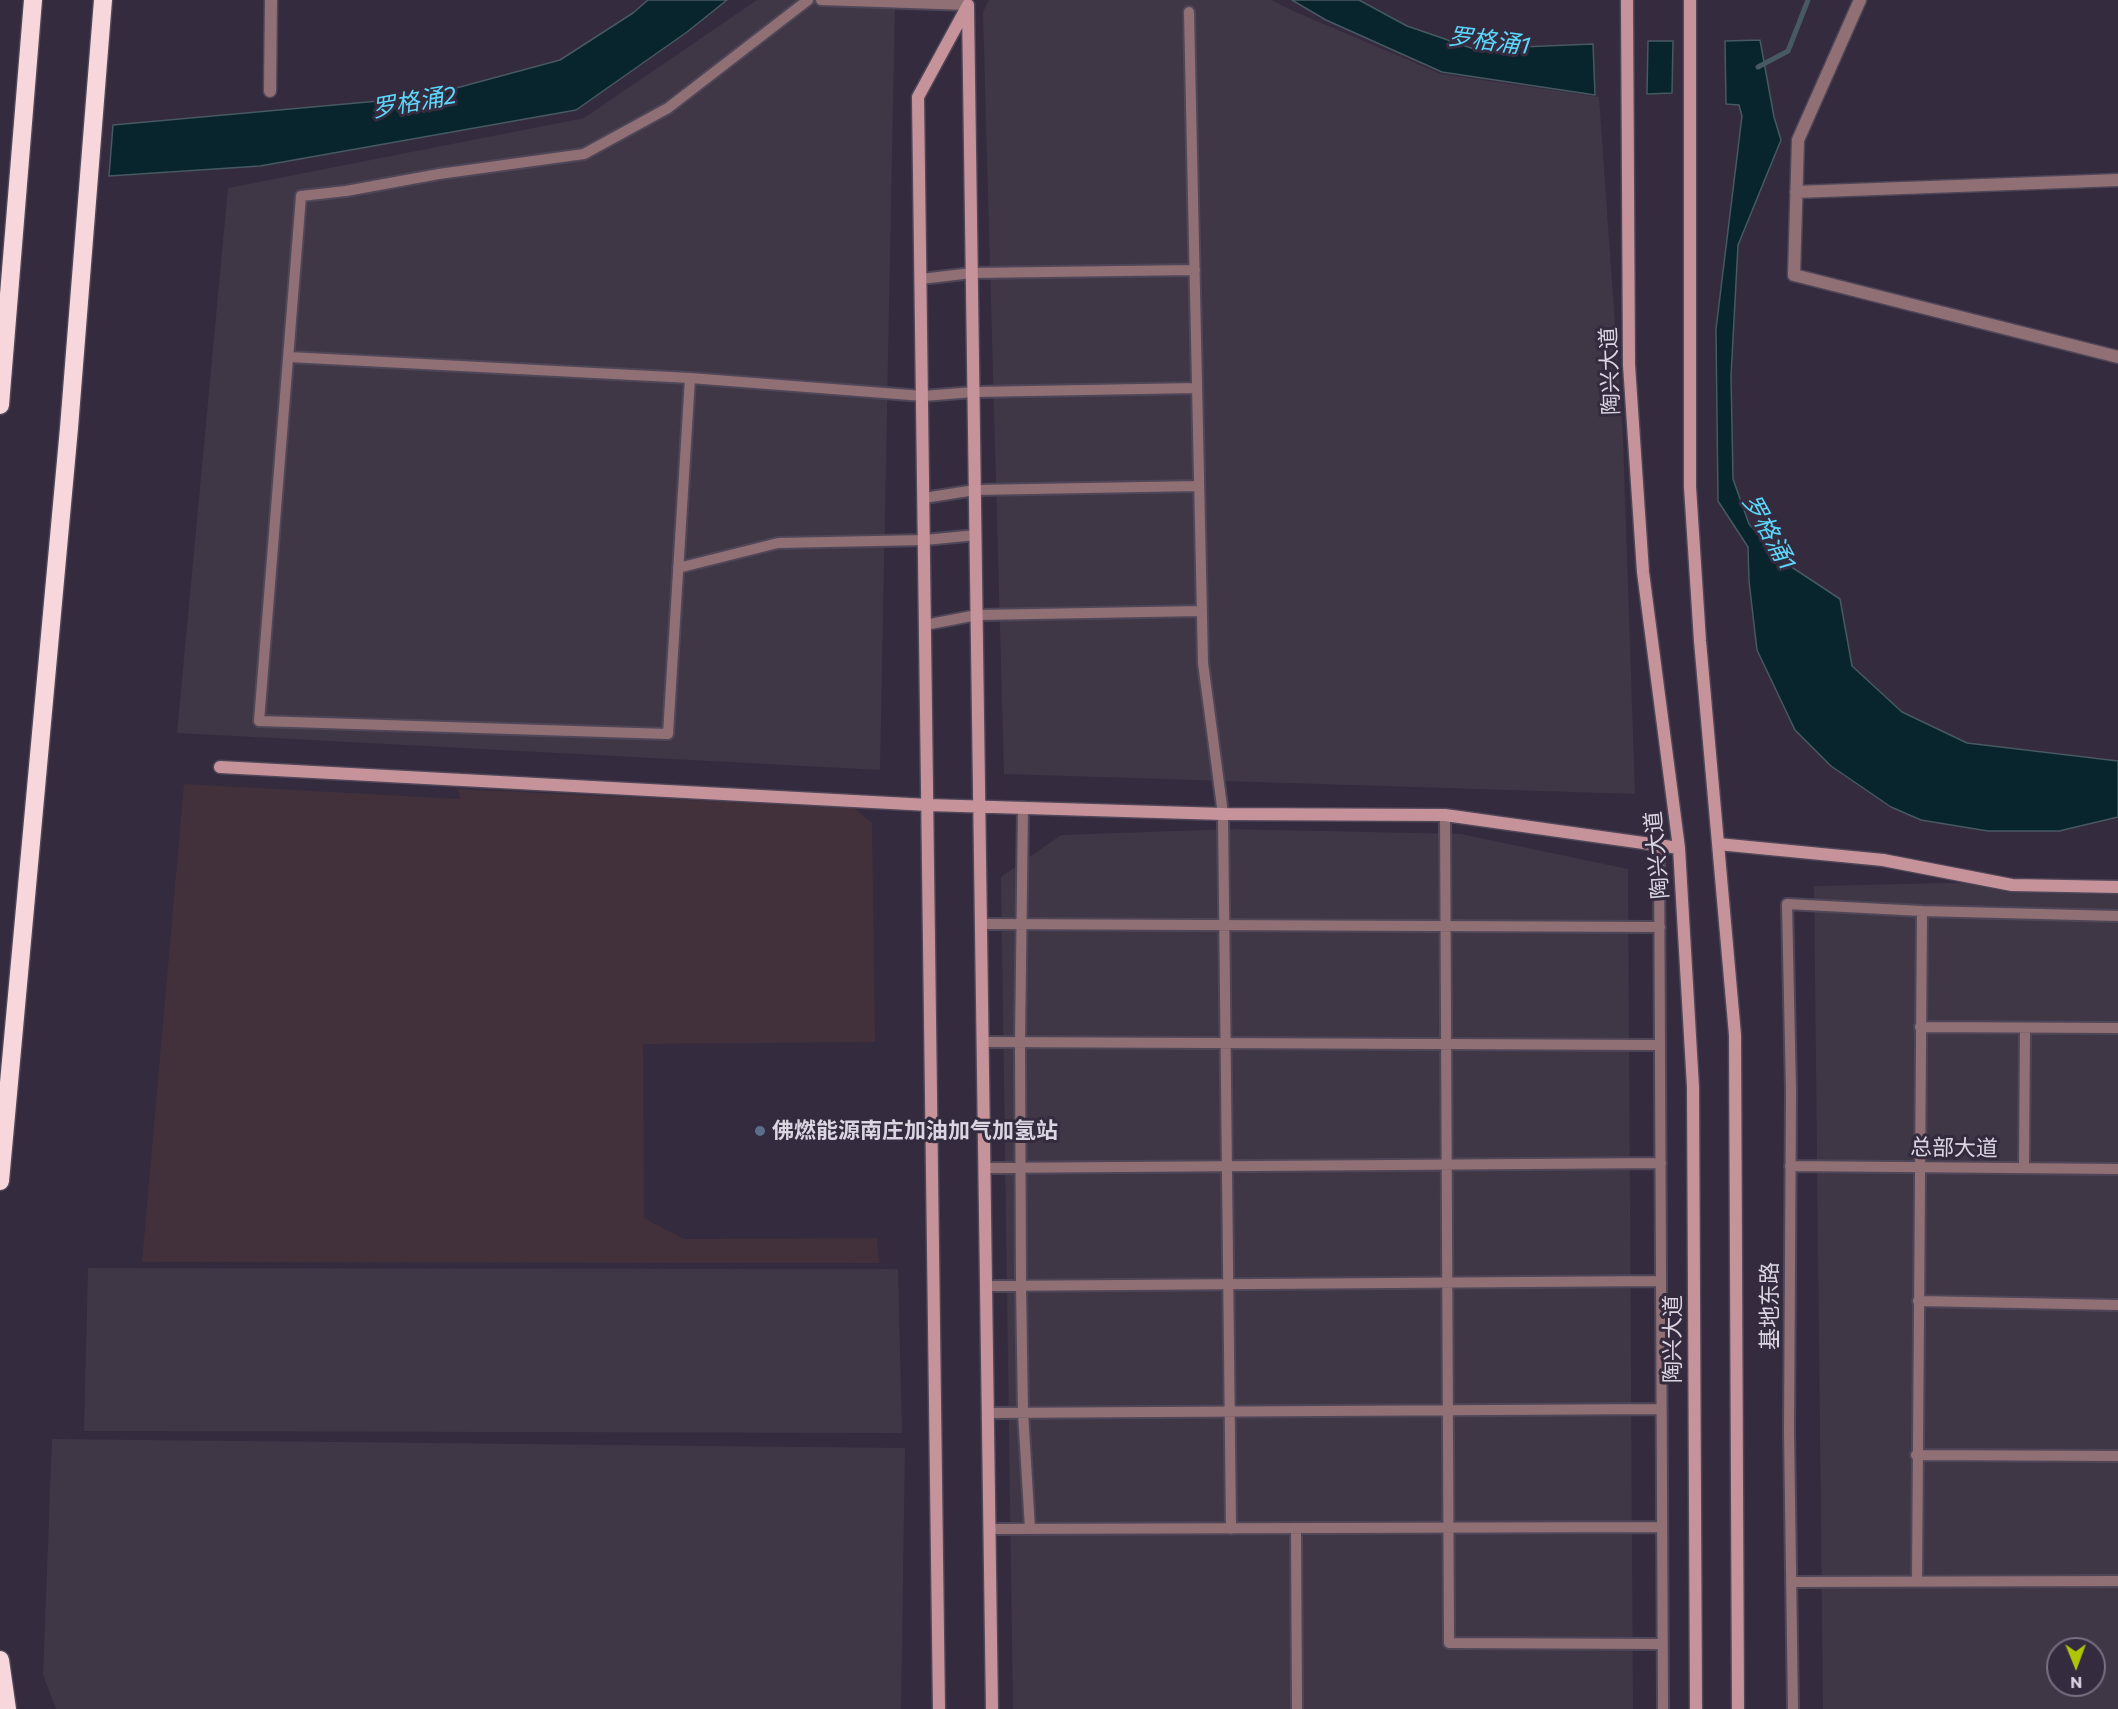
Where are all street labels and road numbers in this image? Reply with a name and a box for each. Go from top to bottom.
street label: 陶兴大道 [1595,327,1625,415]
street label: 陶兴大道 [1640,810,1674,900]
street label: 总部大道 [1910,1134,1998,1162]
street label: 基地东路 [1757,1262,1783,1350]
street label: 陶兴大道 [1660,1295,1686,1383]

